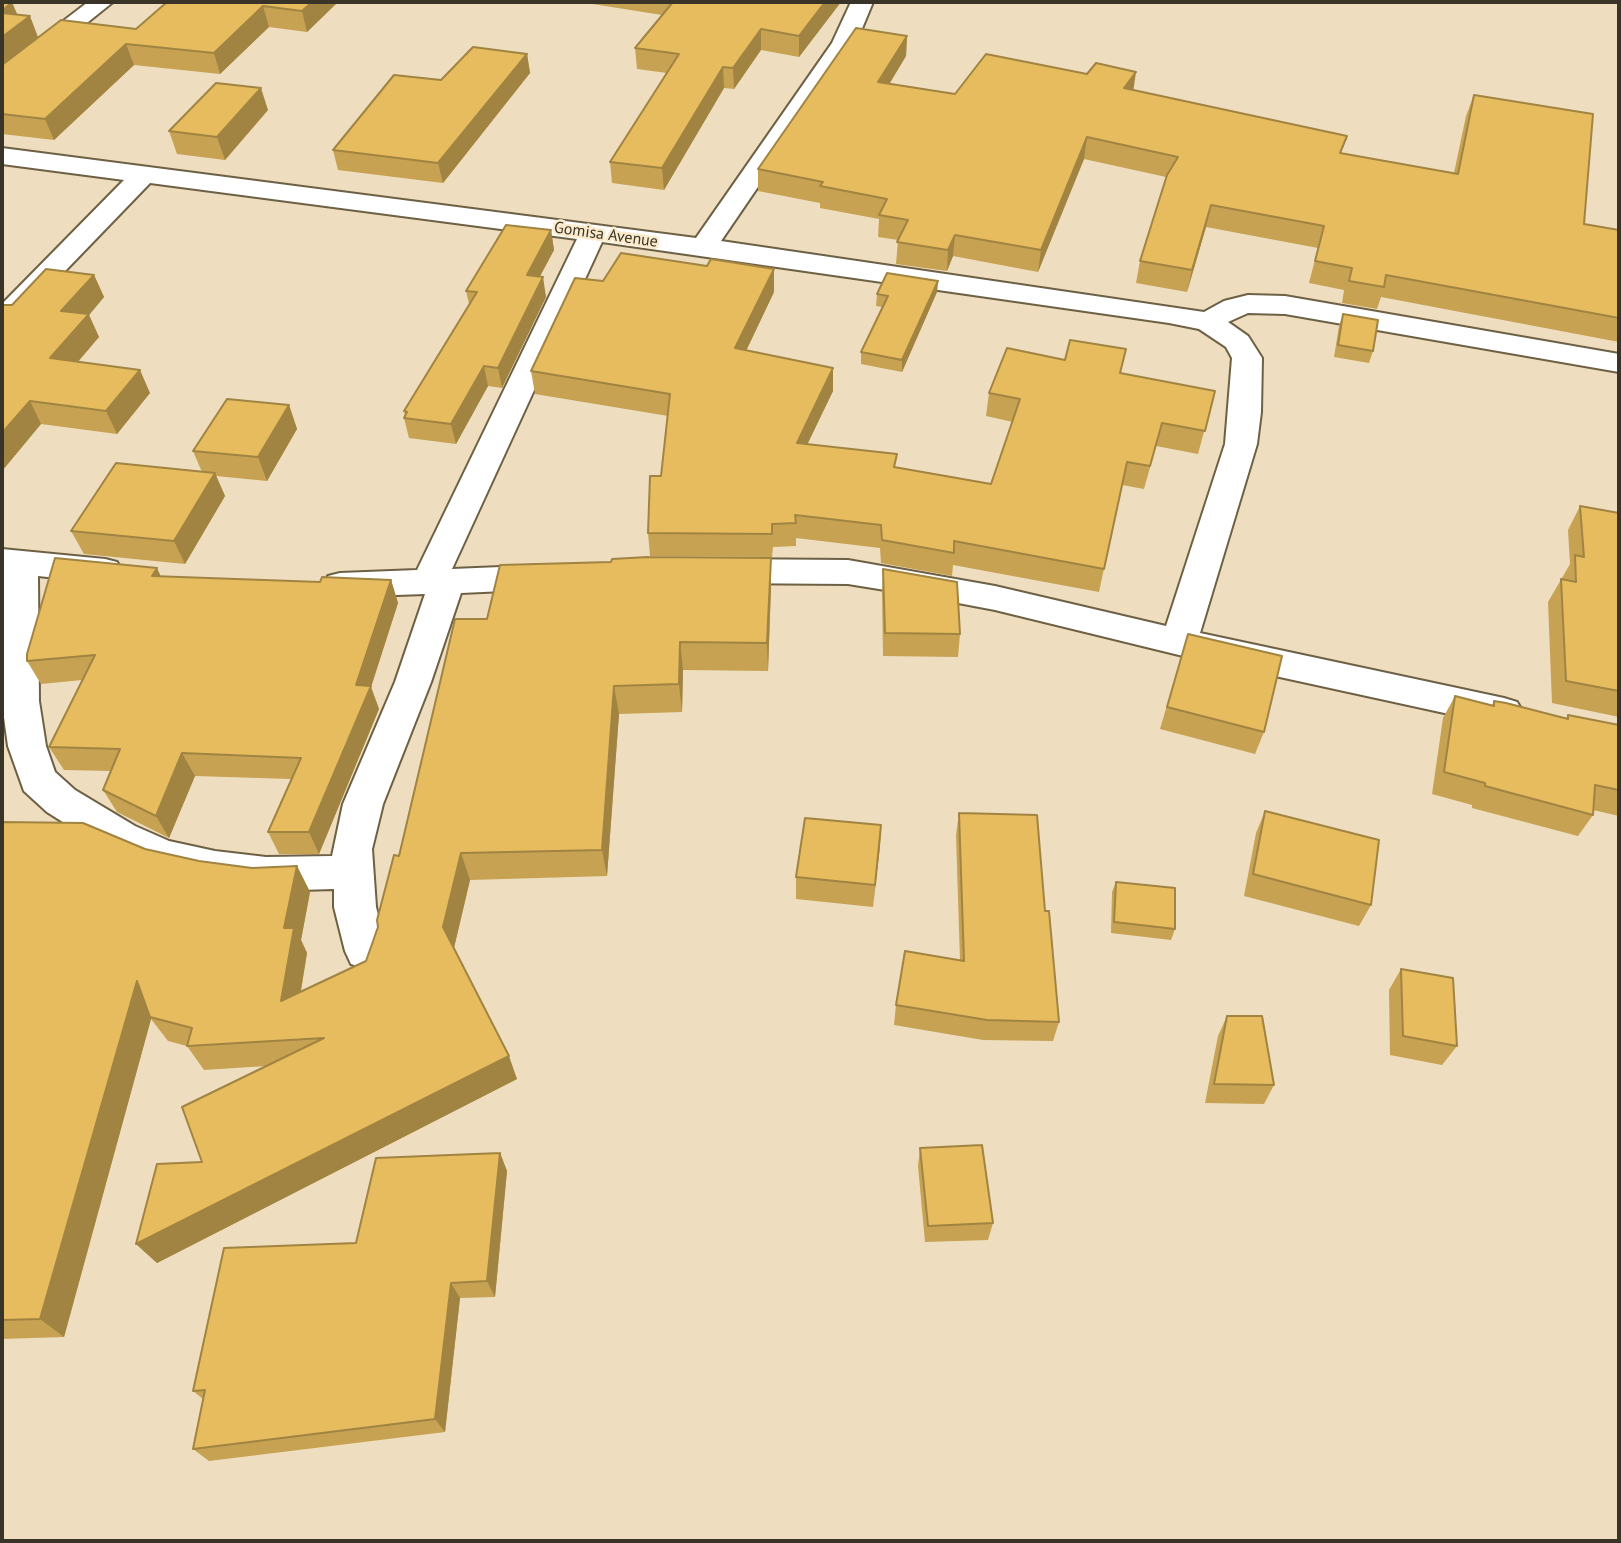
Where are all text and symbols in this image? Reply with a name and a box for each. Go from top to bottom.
street label: Gomisa Avenue [553,218,659,252]

